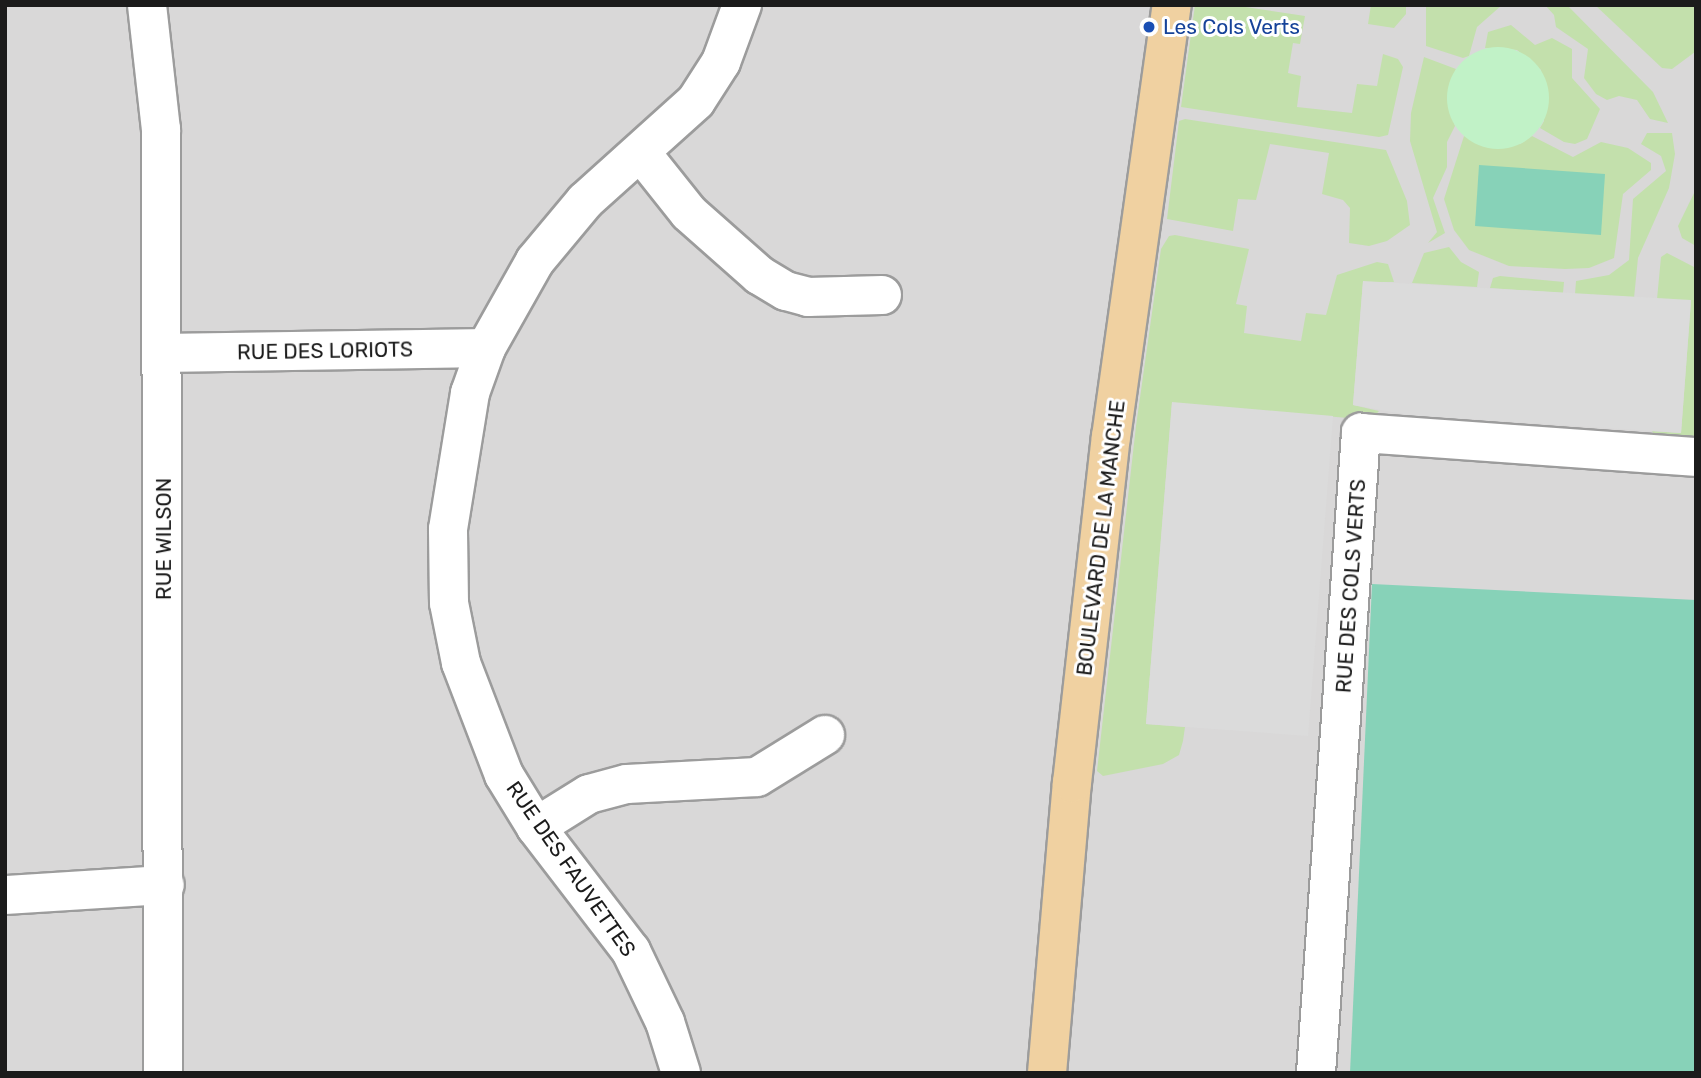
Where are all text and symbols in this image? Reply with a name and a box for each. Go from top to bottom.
place label: Les Cols Verts [1163,14,1301,40]
marker: Les Cols Verts [1141,19,1157,35]
street label: RUE DES LORIOTS [237,337,413,365]
street label: BOULEVARD DE LA MANCHE [1072,399,1130,677]
street label: RUE WILSON [151,478,177,600]
street label: RUE DES COLS VERTS [1331,478,1371,694]
street label: RUE DES FAUVETTES [501,776,641,962]

